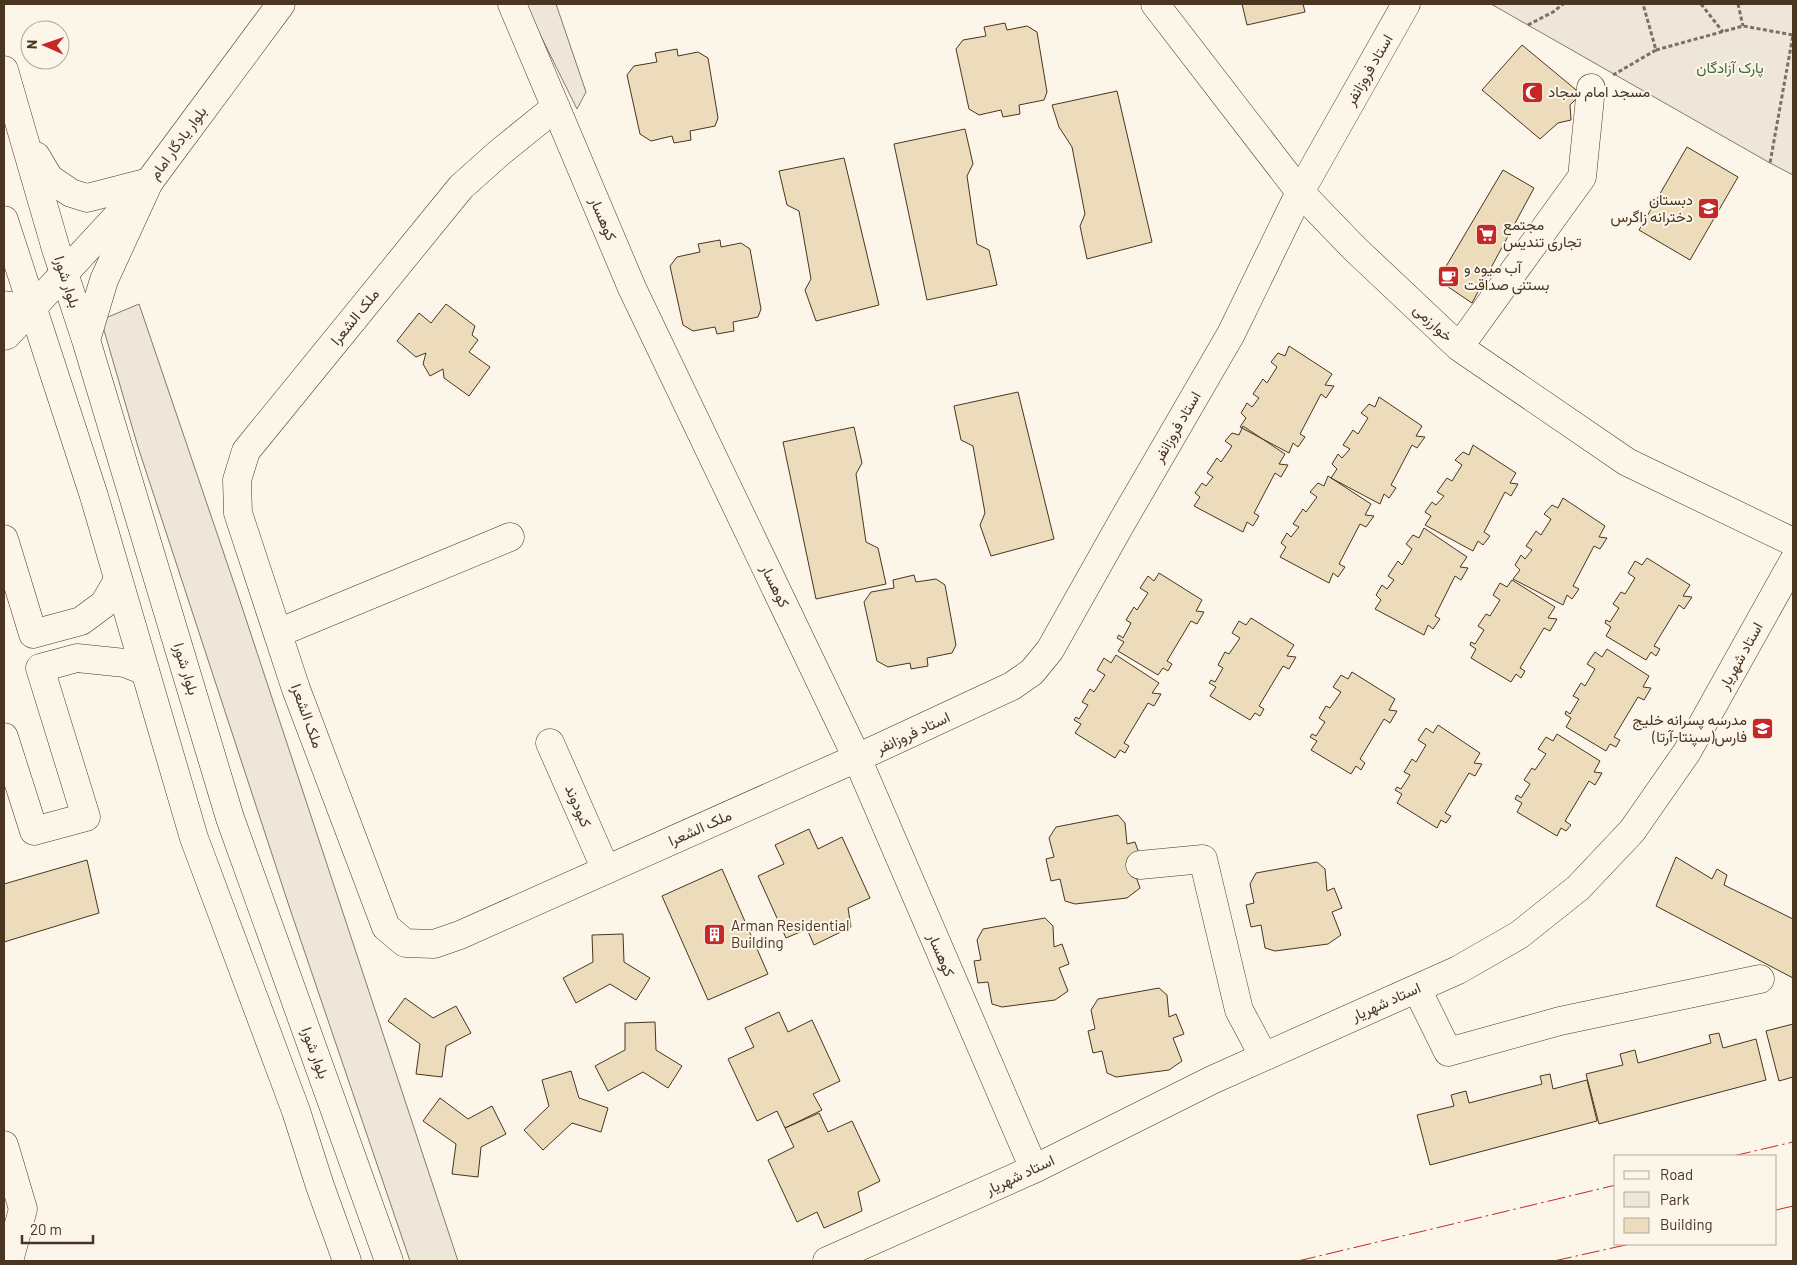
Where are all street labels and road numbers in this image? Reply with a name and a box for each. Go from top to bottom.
street label: استاد فروزانفر [1340,31,1397,110]
street label: بلوار یادگار امام [145,102,211,184]
street label: کوهسار [585,193,621,244]
street label: بلوار شورا [50,253,85,310]
street label: ملک الشعرا [326,285,383,349]
street label: خوارزمی [1409,300,1457,346]
street label: استاد فروزانفر [1148,388,1205,467]
street label: کوهسار [757,560,794,611]
street label: استاد شهریار [1714,619,1767,694]
street label: بلوار شورا [170,640,203,697]
street label: ملک الشعرا [287,681,328,751]
street label: استاد فروزانفر [872,707,953,758]
street label: کبودوند [561,782,596,830]
street label: ملک الشعرا [665,805,734,850]
street label: کوهسار [923,929,959,980]
street label: استاد شهریار [1347,978,1423,1026]
street label: بلوار شورا [297,1024,334,1081]
street label: استاد شهریار [981,1150,1057,1199]

